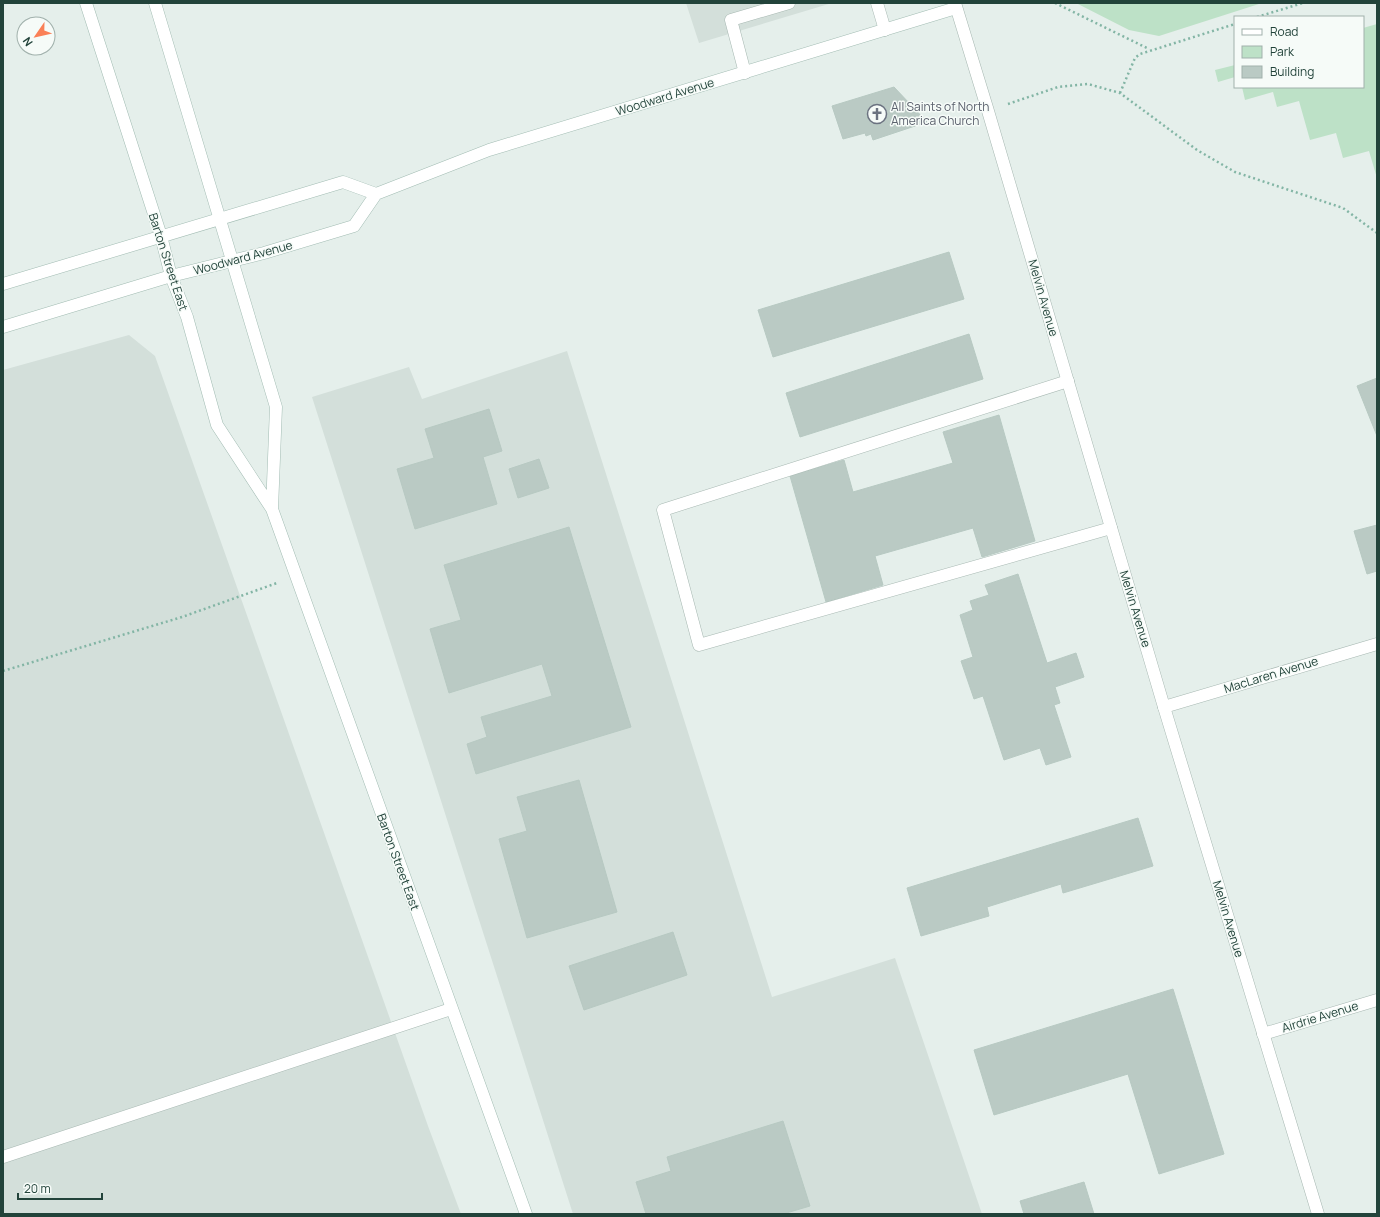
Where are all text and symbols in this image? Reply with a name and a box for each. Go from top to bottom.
north arrow [16,16,56,56]
legend [1234,16,1364,88]
text: Road [1270,23,1298,40]
text: N [19,34,36,49]
text: Park [1270,43,1295,60]
text: Building [1270,63,1314,80]
street label: Woodward Avenue [614,73,716,120]
place label: All Saints of North America Church [891,98,989,129]
church icon: All Saints of North America Church [866,103,888,125]
street label: Barton Street East [145,211,192,313]
street label: Woodward Avenue [191,236,294,279]
street label: Melvin Avenue [1024,257,1063,338]
street label: Melvin Avenue [1116,568,1155,649]
street label: MacLaren Avenue [1222,652,1320,697]
street label: Barton Street East [373,811,424,913]
street label: Melvin Avenue [1209,878,1248,959]
street label: Airdrie Avenue [1279,997,1360,1036]
scale bar [18,1175,102,1201]
text: 20 m [24,1180,51,1197]

